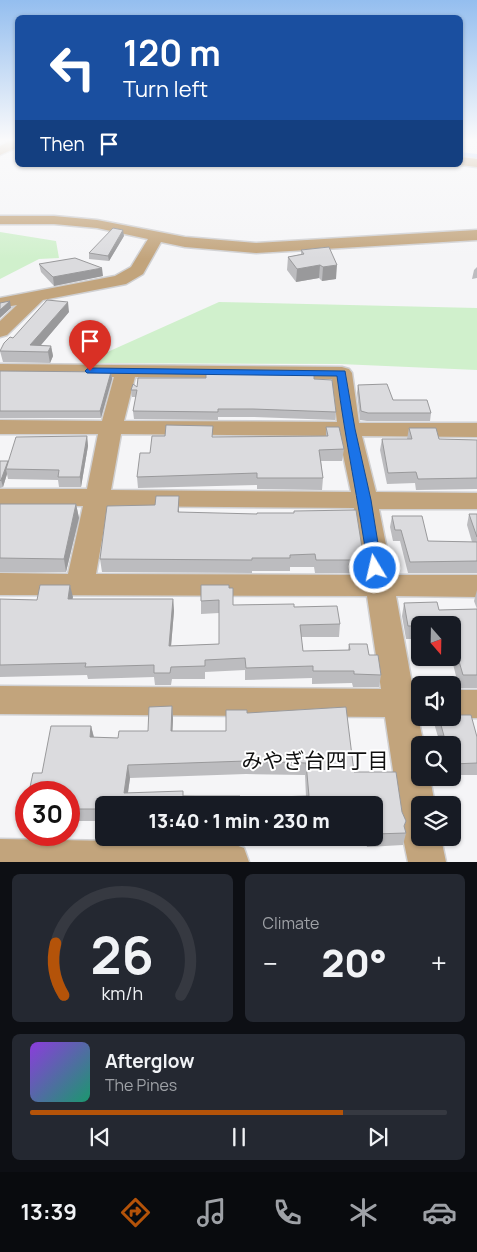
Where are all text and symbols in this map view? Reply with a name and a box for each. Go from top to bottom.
text: 120 m [123,29,221,77]
icon: left [40,35,105,100]
text: Turn left [123,74,208,104]
icon: arrive [95,130,123,158]
text: Then [40,131,85,157]
pin [69,320,111,371]
icon: arrive [76,327,104,355]
position arrow [348,541,400,593]
north arrow [411,616,461,666]
map controls [411,616,461,846]
button: sound [411,676,461,726]
button: search [411,736,461,786]
district label: みやぎ台四丁目 [242,746,389,774]
speed limit sign: 30 [15,781,80,846]
button: layers [411,796,461,846]
text: 13:40 · 1 min · 230 m [148,808,330,834]
text: Climate [263,912,319,934]
text: 26 [91,919,154,990]
text: 20° [321,936,387,988]
text: − [263,944,278,982]
text: + [431,944,447,982]
text: km/h [101,981,143,1005]
text: Afterglow [105,1048,194,1074]
text: The Pines [105,1074,177,1096]
icon: previous [86,1123,114,1151]
icon: pause [225,1123,253,1151]
icon: next [364,1123,392,1151]
icon: directions [118,1195,153,1230]
icon: music [194,1195,229,1230]
icon: phone [270,1195,305,1230]
icon: climate [346,1195,381,1230]
icon: car [422,1195,457,1230]
text: 13:39 [20,1197,77,1227]

